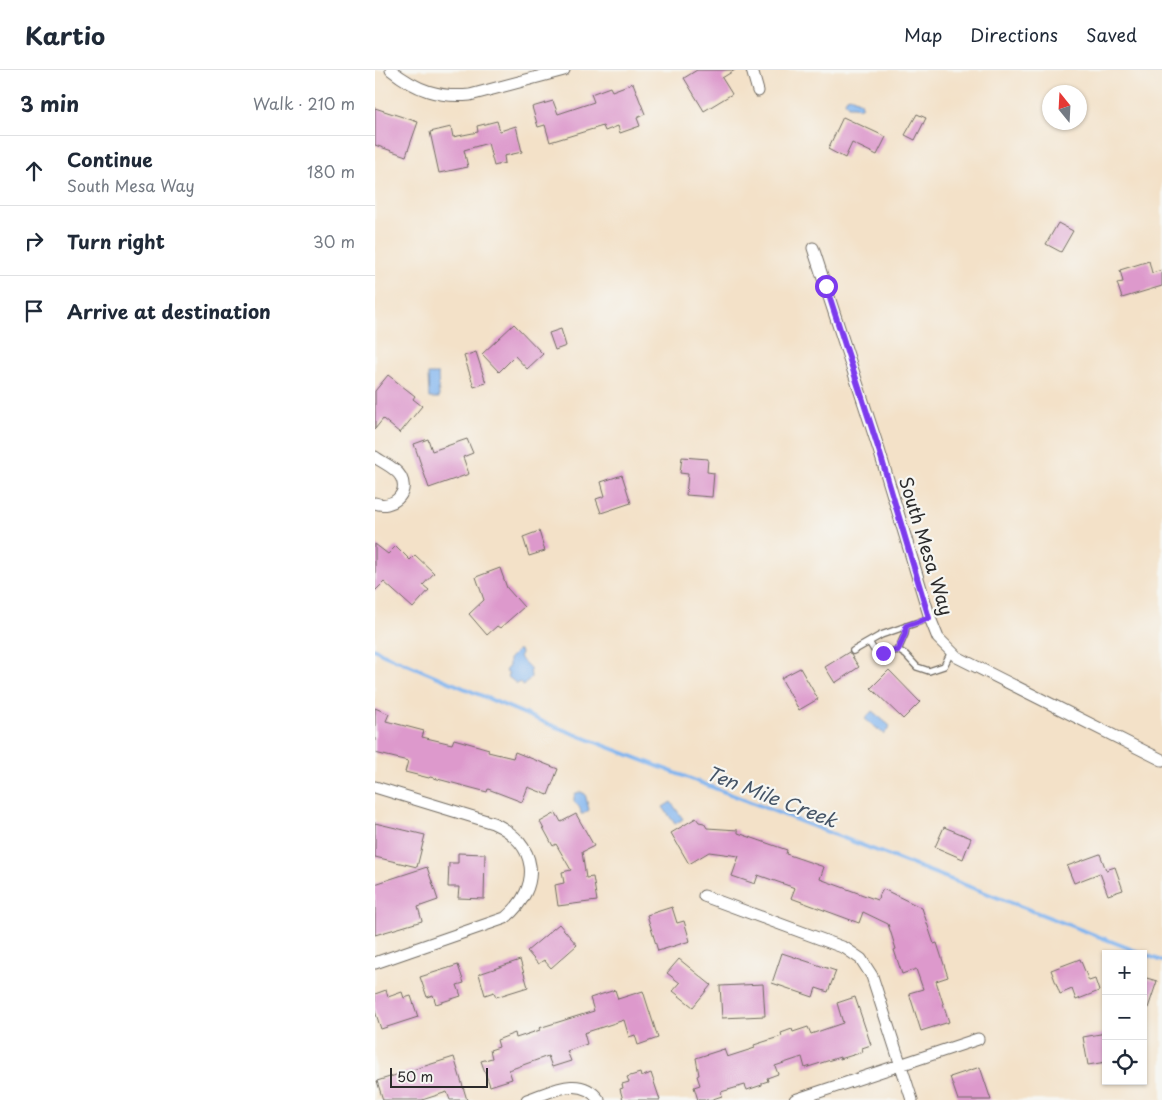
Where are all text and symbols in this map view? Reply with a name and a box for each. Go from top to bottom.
text: Kartio [25,17,105,53]
text: Map [904,21,942,48]
text: Directions [970,21,1058,48]
text: Saved [1086,21,1137,48]
north arrow [1042,85,1087,130]
text: 3 min [20,87,79,119]
text: Walk · 210 m [253,91,355,115]
text: Continue [67,145,153,173]
icon: ahead [20,157,48,185]
text: 180 m [307,159,355,183]
text: South Mesa Way [67,173,195,197]
icon: right [20,227,48,255]
text: Turn right [67,227,165,255]
text: 30 m [313,229,355,253]
route start [815,275,838,298]
icon: arrive [20,297,48,325]
text: Arrive at destination [67,297,271,325]
street label: South Mesa Way [893,473,961,619]
route end [872,642,895,665]
water label: Ten Mile Creek [702,758,843,834]
map controls [1102,950,1147,1085]
button: + [1102,950,1147,995]
button: − [1102,995,1147,1040]
button: locate [1102,1040,1147,1085]
scale bar [390,1065,487,1088]
text: 50 m [397,1066,433,1087]

